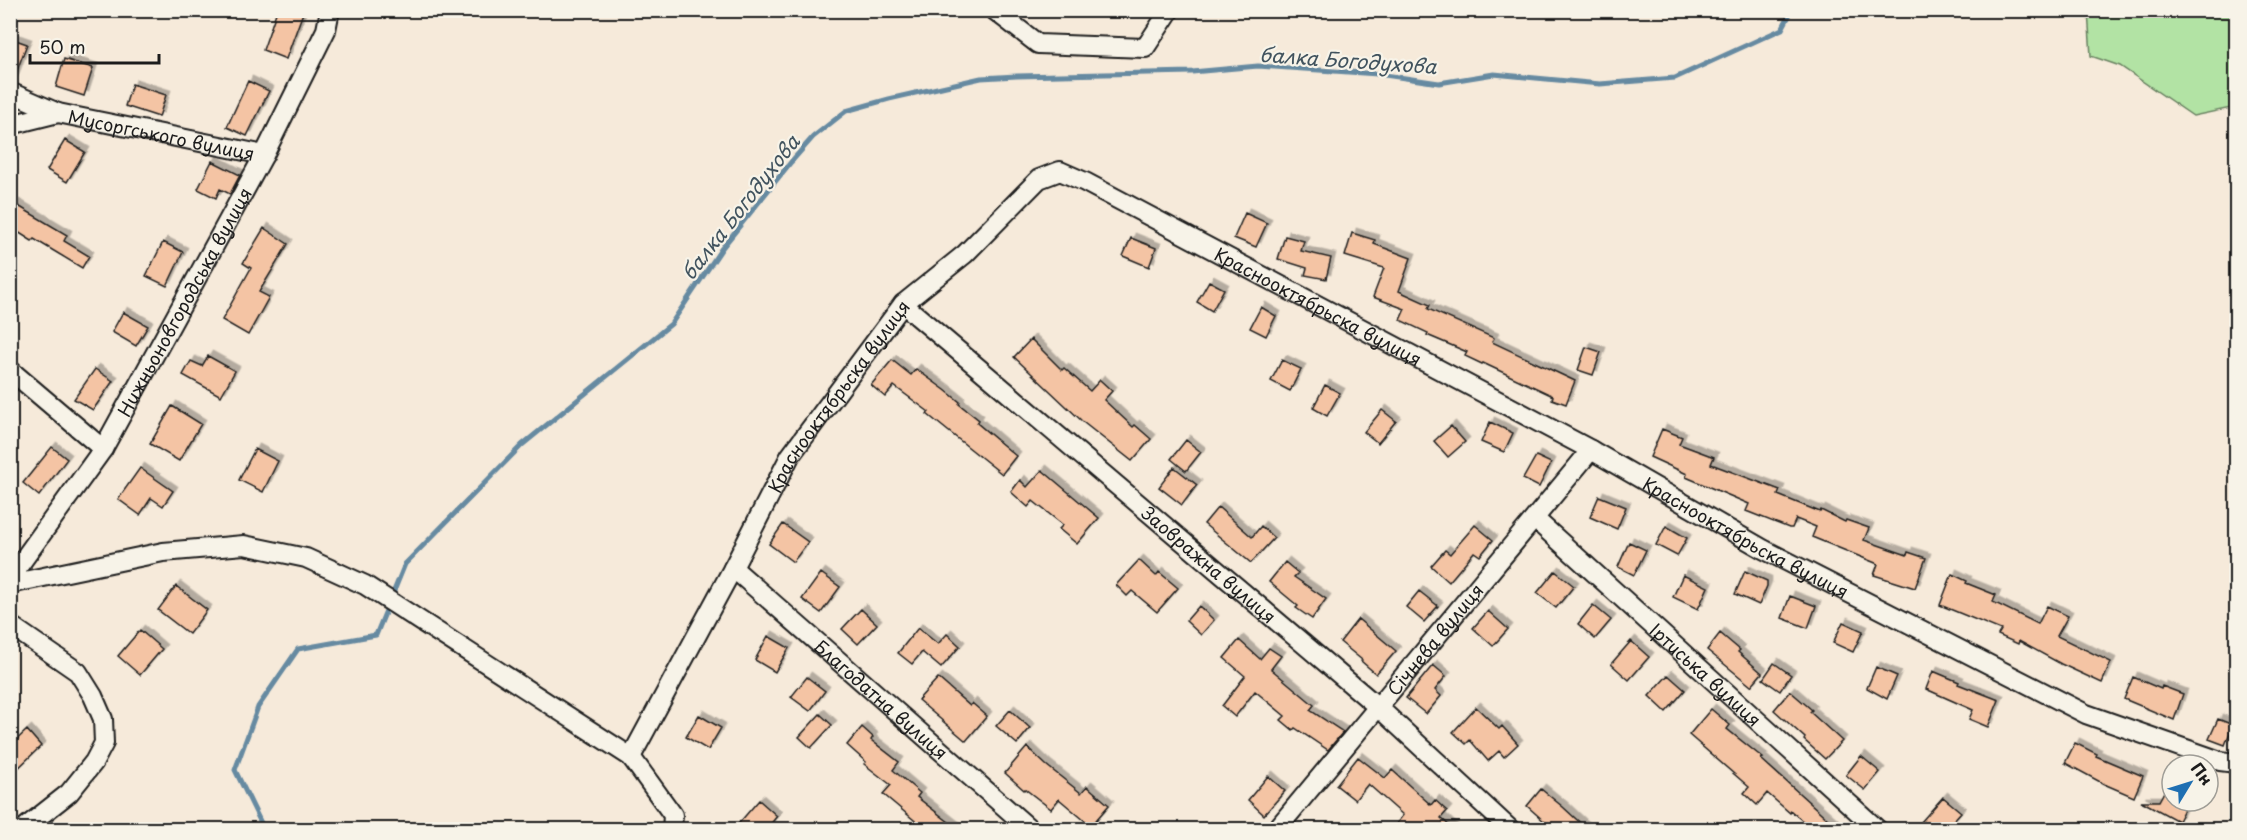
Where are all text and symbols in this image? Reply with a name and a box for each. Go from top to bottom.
scale bar [30,27,159,65]
text: 50 m [39,33,86,60]
water label: балка Богодухова [1259,39,1438,81]
street label: Мусоргського вулиця [66,102,257,166]
water label: балка Богодухова [674,128,807,286]
street label: Нижньоновгородська вулиця [110,182,257,421]
street label: Краснооктябрьска вулиця [1210,240,1427,372]
street label: Краснооктябрьска вулиця [760,294,915,497]
street label: Краснооктябрьска вулиця [1638,469,1854,604]
street label: Заовражна вулиця [1136,499,1283,629]
street label: Січнева вулиця [1380,577,1489,701]
street label: Іртиська вулиця [1644,616,1768,732]
street label: Благодатна вулиця [809,632,955,765]
north arrow [2160,753,2220,813]
text: Пн [2186,757,2219,790]

